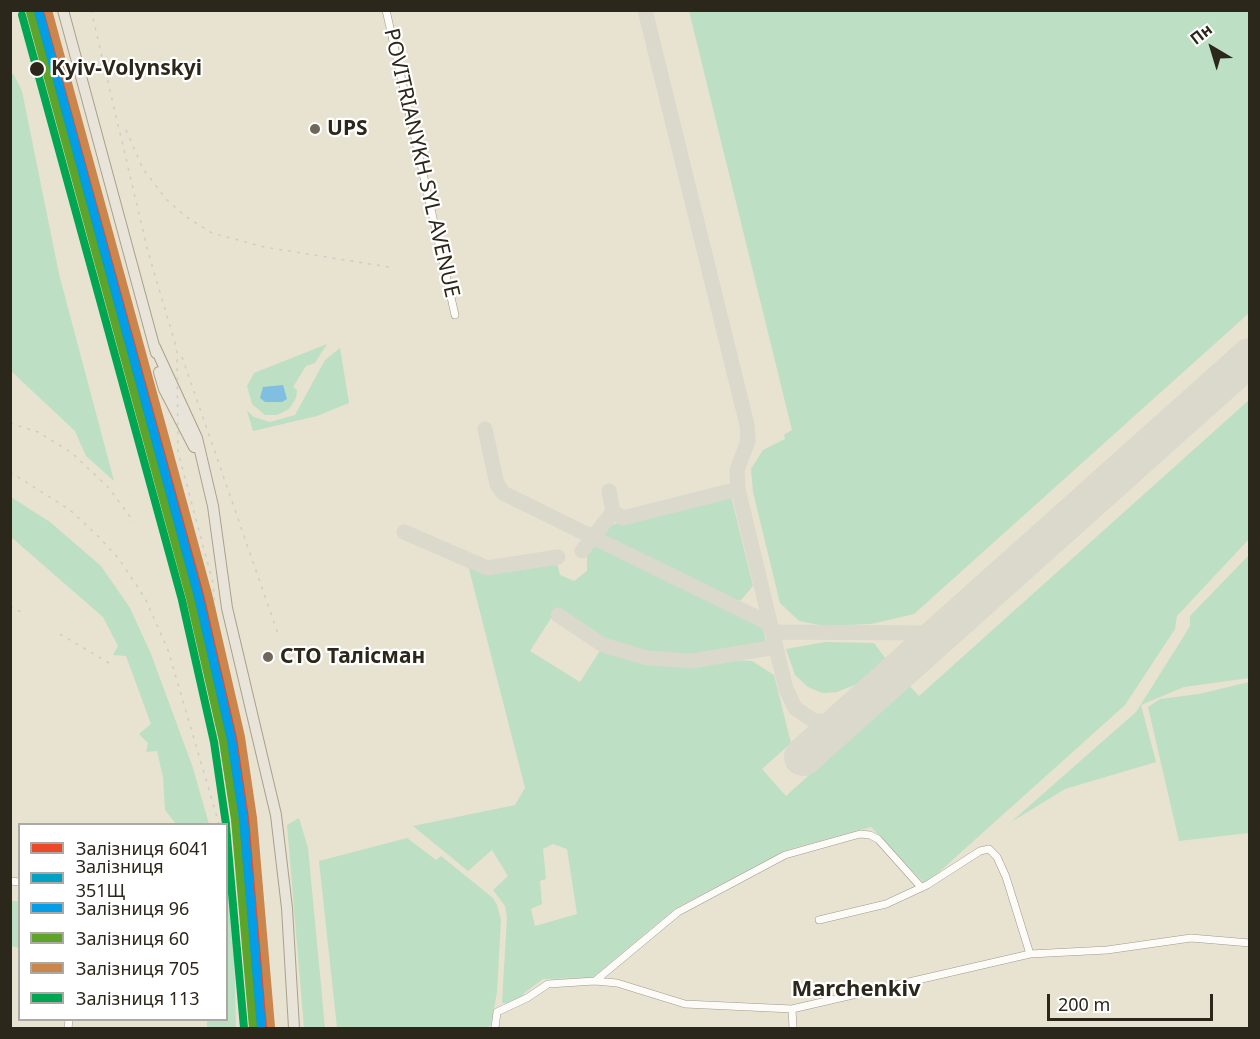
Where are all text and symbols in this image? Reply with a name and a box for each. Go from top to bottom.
north arrow [1182,18,1242,78]
text: Пн [1185,18,1217,49]
street label: POVITRIANYKH SYL AVENUE [378,26,464,300]
place label: Kyiv-Volynskyi [51,56,202,82]
marker: Kyiv-Volynskyi [28,60,46,78]
place label: UPS [327,116,367,142]
marker: UPS [308,122,322,136]
place label: СТО Талісман [280,644,425,670]
marker: СТО Талісман [261,650,275,664]
legend [18,823,228,1021]
text: Залізниця 6041 [76,836,210,860]
text: Залізниця 351Щ [76,854,164,902]
text: Залізниця 96 [76,896,189,920]
text: Залізниця 60 [76,926,189,950]
text: Залізниця 705 [76,956,200,980]
district label: Marchenkiv [791,977,921,1003]
scale bar [1050,982,1216,1020]
text: Залізниця 113 [76,986,200,1010]
text: 200 m [1058,992,1110,1016]

